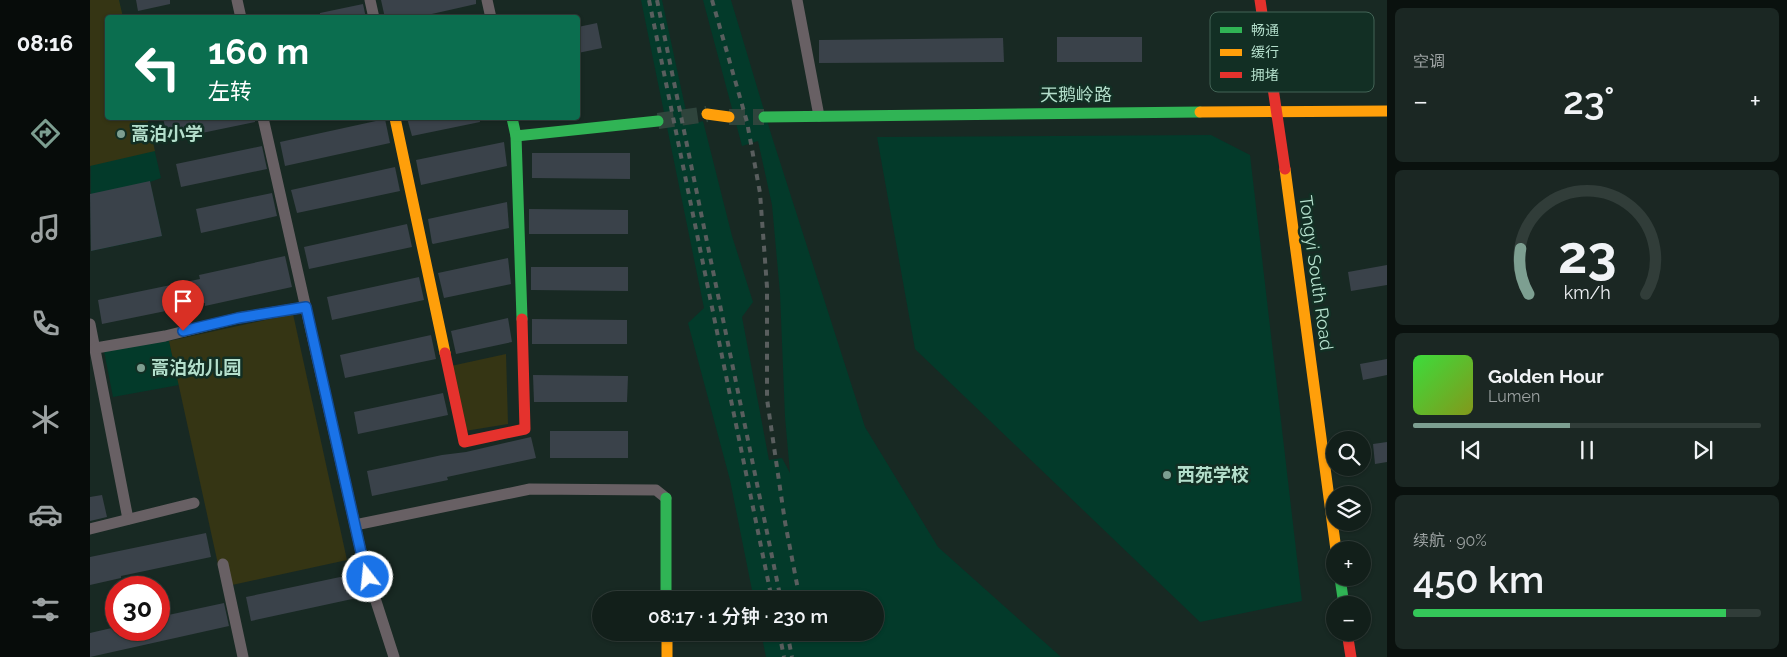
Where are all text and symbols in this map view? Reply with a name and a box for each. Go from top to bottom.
legend [1210,12,1374,92]
text: 畅通 [1251,22,1279,38]
text: 08:16 [17,30,73,56]
text: 160 m [208,31,309,72]
icon: left [125,35,190,100]
text: 缓行 [1251,44,1279,60]
text: 空调 [1413,52,1445,71]
text: 拥堵 [1251,67,1279,83]
text: 左转 [208,78,252,104]
text: 23° [1563,78,1615,123]
street label: 天鹅岭路 [1040,84,1112,105]
text: − [1413,85,1428,118]
text: + [1749,85,1761,118]
icon: directions [28,116,63,151]
place label: 蒿泊小学 [131,123,203,144]
marker: 蒿泊小学 [115,128,127,140]
street label: Tongyi South Road [1295,194,1338,352]
icon: music [28,211,63,246]
text: 23 [1558,224,1616,285]
pin [162,280,204,331]
text: km/h [1563,282,1611,303]
icon: arrive [169,287,197,315]
icon: phone [28,306,63,341]
place label: 蒿泊幼儿园 [151,357,241,378]
marker: 蒿泊幼儿园 [135,362,147,374]
text: Golden Hour [1488,365,1604,387]
text: Lumen [1488,387,1540,406]
icon: climate [28,402,63,437]
map controls [1326,431,1371,641]
button: search [1326,431,1371,476]
icon: previous [1457,436,1485,464]
icon: pause [1573,436,1601,464]
icon: next [1689,436,1717,464]
place label: 西苑学校 [1177,464,1249,485]
marker: 西苑学校 [1161,469,1173,481]
button: layers [1326,486,1371,531]
icon: car [28,497,63,532]
text: 续航 · 90% [1413,531,1487,550]
button: + [1326,541,1371,586]
position arrow [341,550,393,602]
text: 450 km [1413,557,1544,602]
speed limit sign: 30 [105,576,170,641]
icon: filters [28,592,63,627]
button: − [1326,596,1371,641]
text: 08:17 · 1 分钟 · 230 m [648,605,828,627]

